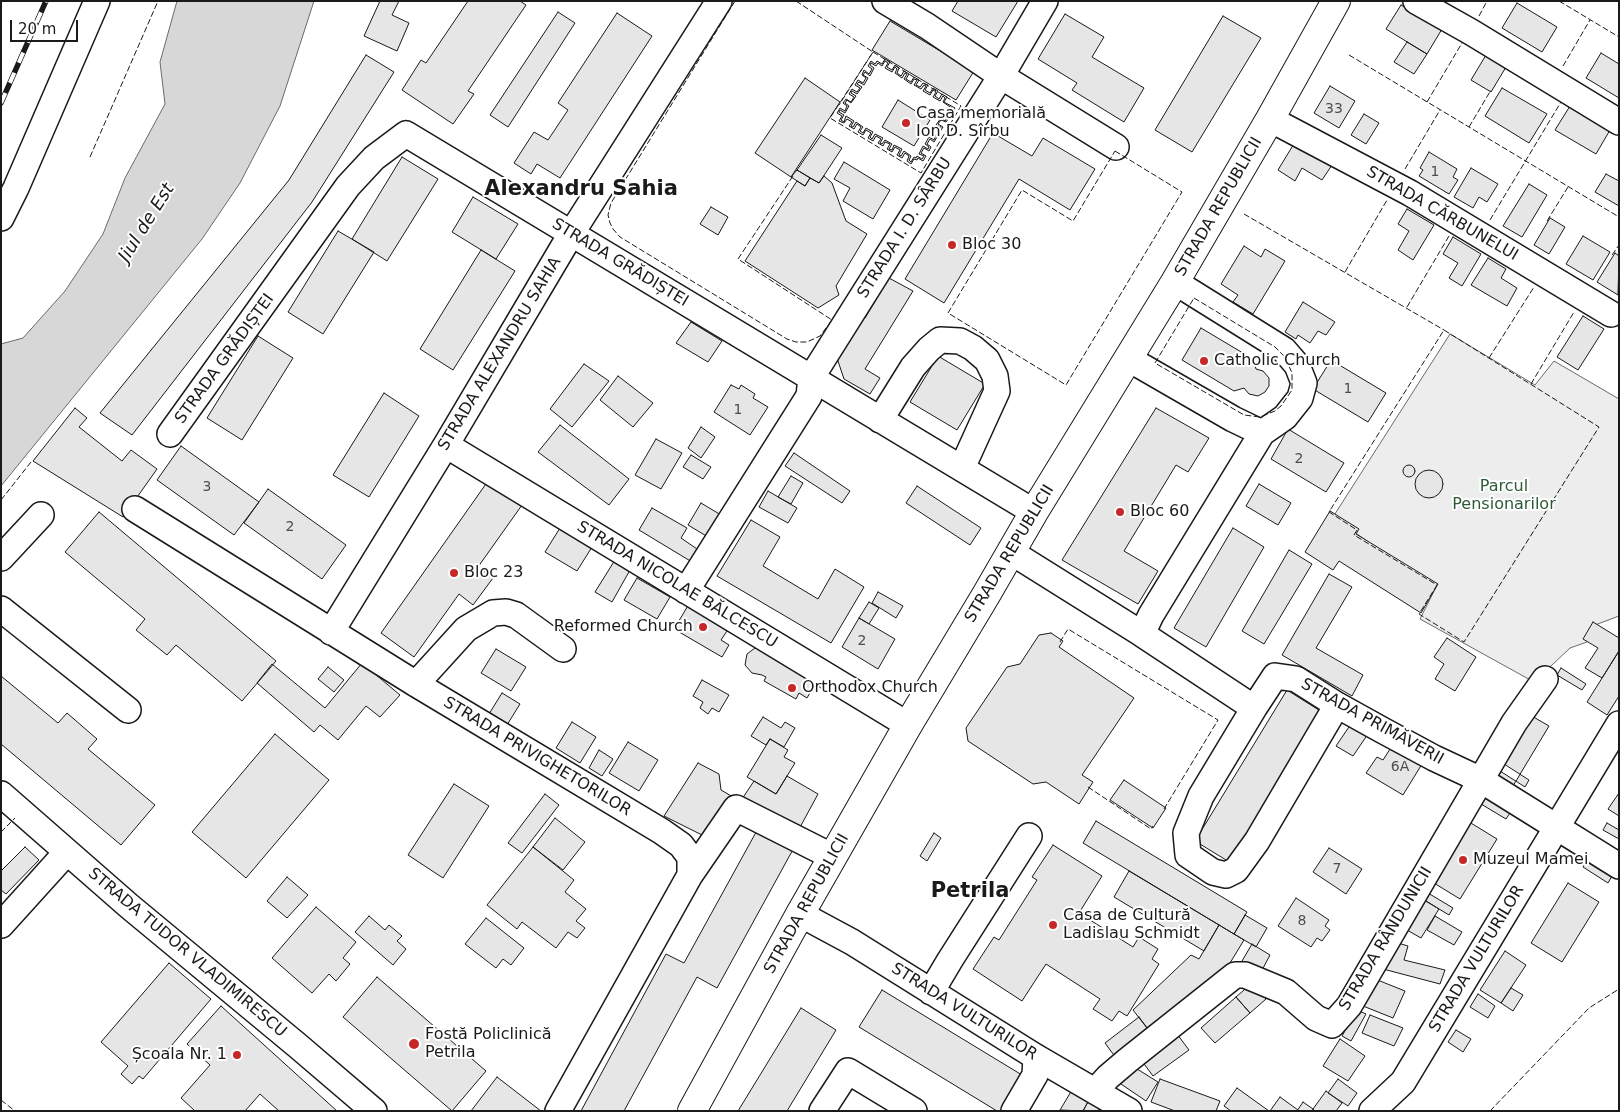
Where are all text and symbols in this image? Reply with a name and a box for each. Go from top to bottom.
scale bar [12,10,80,42]
text: 20 m [18,20,56,38]
house number: 33 [1325,101,1343,117]
place label: Casa memorială Ion D. Sîrbu [916,104,1046,142]
marker: Casa memorială Ion D. Sîrbu [900,117,912,129]
street label: STRADA REPUBLICII [1171,134,1267,280]
street label: STRADA I. D. SÂRBU [854,154,956,302]
street label: STRADA CĂRBUNELUI [1363,163,1521,265]
house number: 1 [1431,164,1439,180]
district label: Alexandru Sahia [484,177,678,203]
water label: Jiul de Est [114,180,180,266]
street label: STRADA GRĂDIȘTEI [548,215,692,311]
place label: Bloc 30 [962,235,1021,255]
marker: Bloc 30 [946,239,958,251]
street label: STRADA ALEXANDRU SAHIA [434,254,566,454]
street label: STRADA GRĂDIȘTEI [171,290,279,428]
place label: Catholic Church [1214,351,1341,371]
marker: Catholic Church [1198,355,1210,367]
house number: 1 [1344,381,1352,397]
house number: 1 [734,402,742,418]
house number: 2 [1295,451,1303,467]
park label: Parcul Pensionarilor [1452,477,1556,515]
house number: 3 [203,479,211,495]
street label: STRADA REPUBLICII [961,482,1059,626]
place label: Bloc 60 [1130,502,1189,522]
marker: Bloc 60 [1114,506,1126,518]
street label: STRADA NICOLAE BĂLCESCU [573,517,781,653]
house number: 2 [286,519,294,535]
place label: Bloc 23 [464,563,523,583]
marker: Bloc 23 [448,567,460,579]
place label: Reformed Church [554,617,693,637]
marker: Reformed Church [697,621,709,633]
house number: 2 [858,633,866,649]
street label: STRADA PRIMĂVERII [1297,675,1447,769]
place label: Orthodox Church [802,678,938,698]
marker: Orthodox Church [786,682,798,694]
street label: STRADA PRIVIGHETORILOR [440,693,634,821]
house number: 6A [1391,759,1409,775]
street label: STRADA REPUBLICII [760,831,854,977]
place label: Muzeul Mamei [1473,850,1588,870]
marker: Muzeul Mamei [1457,854,1469,866]
house number: 7 [1333,861,1341,877]
street label: STRADA TUDOR VLADIMIRESCU [84,864,290,1042]
street label: STRADA RÂNDUNICII [1336,864,1436,1014]
district label: Petrila [931,879,1009,905]
street label: STRADA VULTURILOR [1425,882,1529,1036]
place label: Casa de Cultură Ladislau Schmidt [1063,906,1200,944]
house number: 8 [1298,913,1306,929]
marker: Casa de Cultură Ladislau Schmidt [1047,919,1059,931]
street label: STRADA VULTURILOR [888,959,1040,1065]
place label: Fostă Policlinică Petrila [425,1025,552,1063]
marker: Fostă Policlinică Petrila [407,1037,421,1051]
place label: Școala Nr. 1 [132,1045,227,1065]
marker: Școala Nr. 1 [231,1049,243,1061]

